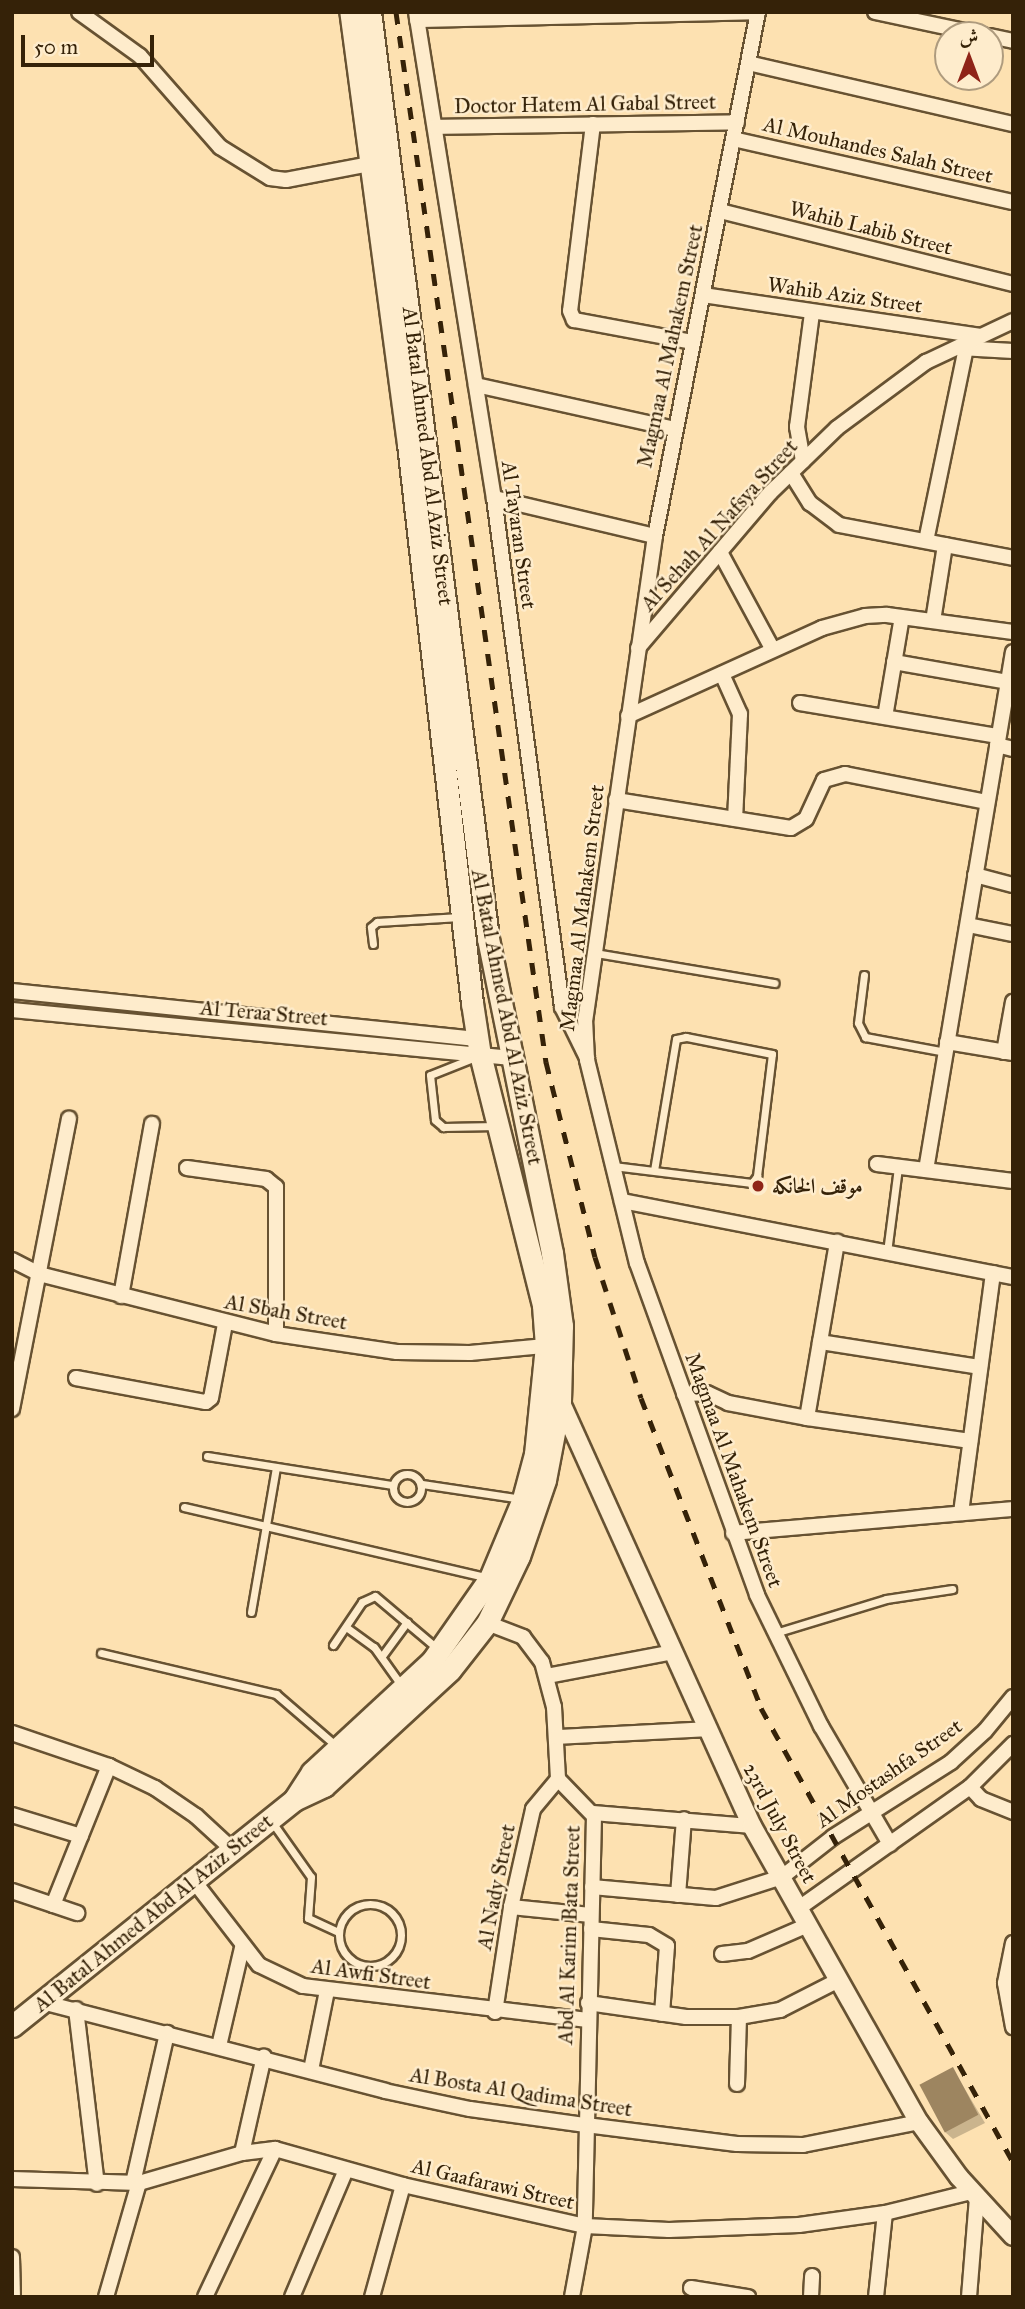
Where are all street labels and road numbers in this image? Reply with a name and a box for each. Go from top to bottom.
street label: Doctor Hatem Al Gabal Street [454,89,716,119]
street label: Al Mouhandes Salah Street [761,111,995,189]
street label: Wahib Labib Street [787,196,955,260]
street label: Magmaa Al Mahakem Street [632,222,708,470]
street label: Wahib Aziz Street [766,272,924,318]
street label: Al Batal Ahmed Abd Al Aziz Street [397,305,459,607]
street label: Al Sehah Al Nafsya Street [635,434,803,616]
street label: Al Tayaran Street [496,459,542,611]
street label: Magmaa Al Mahakem Street [554,783,610,1033]
street label: Al Batal Ahmed Abd Al Aziz Street [466,867,548,1167]
street label: Al Teraa Street [199,995,329,1031]
street label: Al Sbah Street [223,1289,349,1335]
street label: Magmaa Al Mahakem Street [680,1349,788,1591]
street label: Al Mostashfa Street [811,1713,967,1833]
street label: 23rd July Street [738,1759,822,1887]
street label: Al Batal Ahmed Abd Al Aziz Street [28,1809,278,2017]
street label: Al Nady Street [471,1822,521,1952]
street label: Abd Al Karim Bata Street [553,1825,585,2045]
street label: Al Awfi Street [310,1953,432,1995]
street label: Al Bosta Al Qadima Street [408,2062,634,2122]
street label: Al Gaafarawi Street [409,2153,577,2215]

